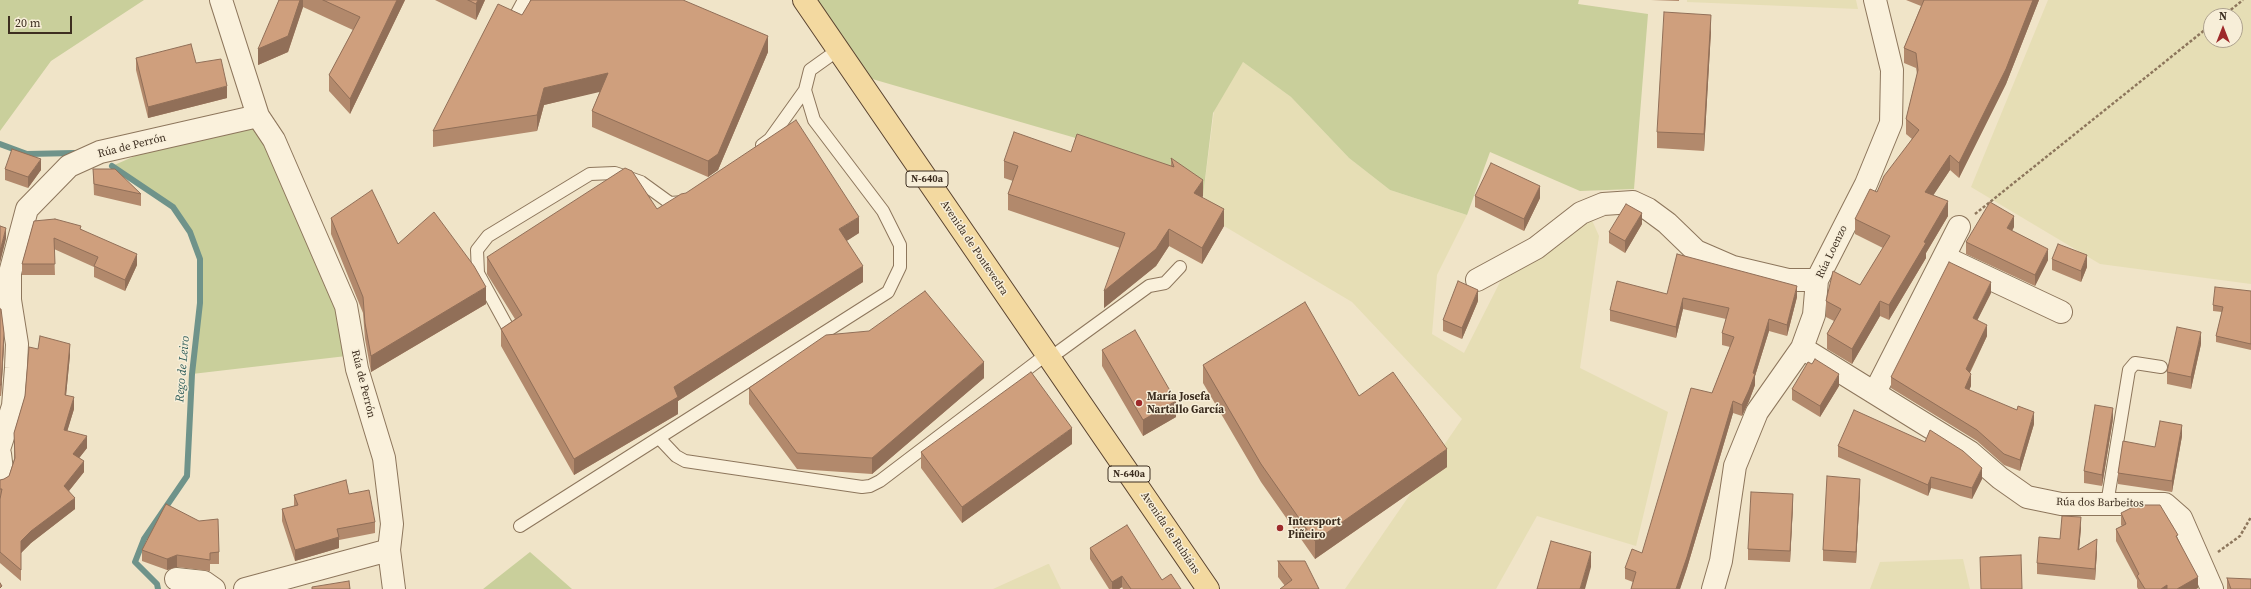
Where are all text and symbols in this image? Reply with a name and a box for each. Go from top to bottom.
scale bar [10,8,74,34]
north arrow [2203,8,2243,48]
text: N [2219,9,2227,24]
text: 20 m [15,15,41,31]
street label: Rúa de Perrón [97,131,167,161]
road number: N-640a [906,171,948,187]
street label: Avenida de Pontevedra [937,198,1011,298]
street label: Rúa Loenzo [1813,223,1851,281]
water label: Rego de Leiro [173,335,193,403]
street label: Rúa de Perrón [348,349,378,419]
place label: María Josefa Nartallo García [1147,390,1224,416]
marker: María Josefa Nartallo García [1134,398,1144,408]
road number: N-640a [1108,466,1150,482]
street label: Avenida de Rubiáns [1138,489,1202,577]
street label: Rúa dos Barbeitos [2056,496,2144,510]
place label: Intersport Piñeiro [1288,515,1341,541]
marker: Intersport Piñeiro [1275,523,1285,533]

